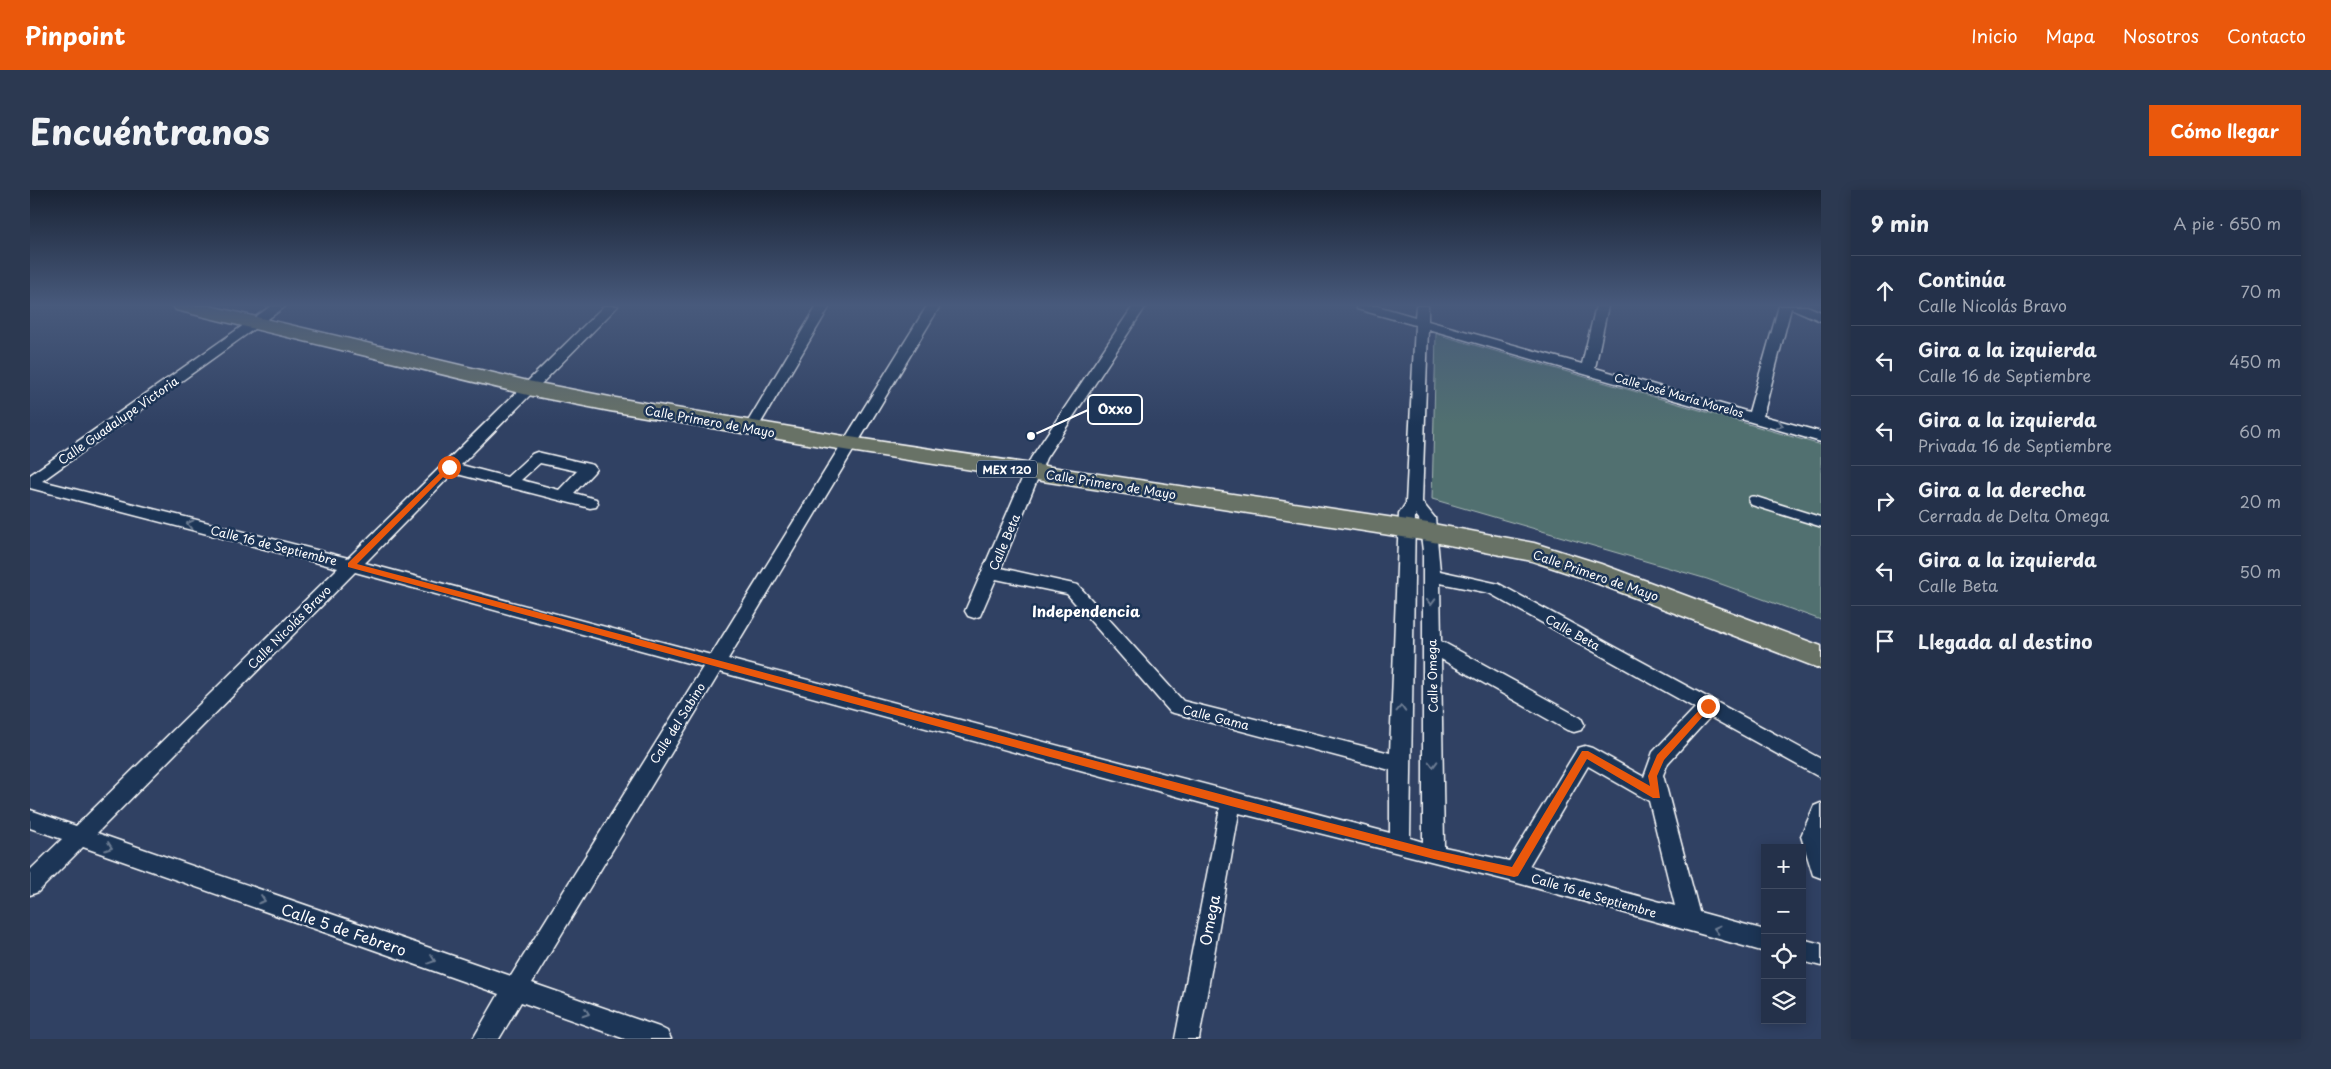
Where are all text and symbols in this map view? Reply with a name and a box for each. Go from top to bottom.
text: Pinpoint [25,17,126,53]
text: Inicio [1971,22,2018,49]
text: Mapa [2046,22,2095,49]
text: Nosotros [2123,22,2199,49]
text: Contacto [2227,22,2306,49]
text: Encuéntranos [30,104,270,157]
button: Cómo llegar [2149,105,2301,156]
text: 9 min [1871,207,1929,239]
text: A pie · 650 m [2174,211,2281,235]
text: Continúa [1918,265,2006,293]
icon: ahead [1871,277,1899,305]
text: 70 m [2241,279,2281,303]
text: Calle Nicolás Bravo [1918,293,2067,317]
text: Gira a la izquierda [1918,335,2097,363]
icon: left [1871,347,1899,375]
text: 450 m [2229,349,2281,373]
text: Calle 16 de Septiembre [1918,363,2091,387]
street label: Calle José María Morelos [1612,368,1746,422]
street label: Calle Guadalupe Victoria [54,371,182,469]
callout: Oxxo [1088,395,1142,424]
text: Oxxo [1098,398,1132,419]
street label: Calle Primero de Mayo [644,401,777,441]
text: Gira a la izquierda [1918,405,2097,433]
icon: left [1871,417,1899,445]
one-way arrow [1775,419,1783,429]
text: 60 m [2239,419,2281,443]
text: Privada 16 de Septiembre [1918,433,2112,457]
route start [438,456,461,479]
road number: MEX 120 [977,460,1037,478]
street label: Calle Primero de Mayo [1045,465,1178,503]
text: Gira a la derecha [1918,475,2086,503]
icon: right [1871,487,1899,515]
text: 20 m [2240,489,2281,513]
text: Cerrada de Delta Omega [1918,503,2109,527]
street label: Calle Beta [984,510,1024,573]
one-way arrow [186,519,195,530]
street label: Calle 16 de Septiembre [209,521,340,570]
street label: Calle Primero de Mayo [1531,545,1661,605]
text: Gira a la izquierda [1918,545,2097,573]
icon: left [1871,557,1899,585]
text: 50 m [2240,559,2281,583]
text: Calle Beta [1918,573,1998,597]
street label: Calle Nicolás Bravo [243,581,335,673]
one-way arrow [1426,598,1436,606]
district label: Independencia [1032,599,1141,622]
street label: Calle Beta [1542,610,1604,655]
icon: arrive [1871,627,1899,655]
text: Llegada al destino [1918,627,2092,655]
street label: Calle Omega [1422,639,1442,713]
street label: Calle del Sabino [645,679,709,767]
route end [1697,695,1720,718]
street label: Calle Gama [1181,700,1252,734]
one-way arrow [1396,705,1407,713]
one-way arrow [1428,760,1438,768]
one-way arrow [104,841,113,851]
map controls [1761,844,1806,1024]
button: + [1761,844,1806,889]
street label: Calle 16 de Septiembre [1529,868,1659,922]
button: − [1761,889,1806,934]
street label: Omega [1193,892,1225,947]
one-way arrow [258,895,266,905]
street label: Calle 5 de Febrero [278,897,410,961]
one-way arrow [1713,924,1722,935]
button: locate [1761,934,1806,979]
one-way arrow [428,954,436,964]
button: layers [1761,979,1806,1024]
one-way arrow [581,1007,590,1017]

